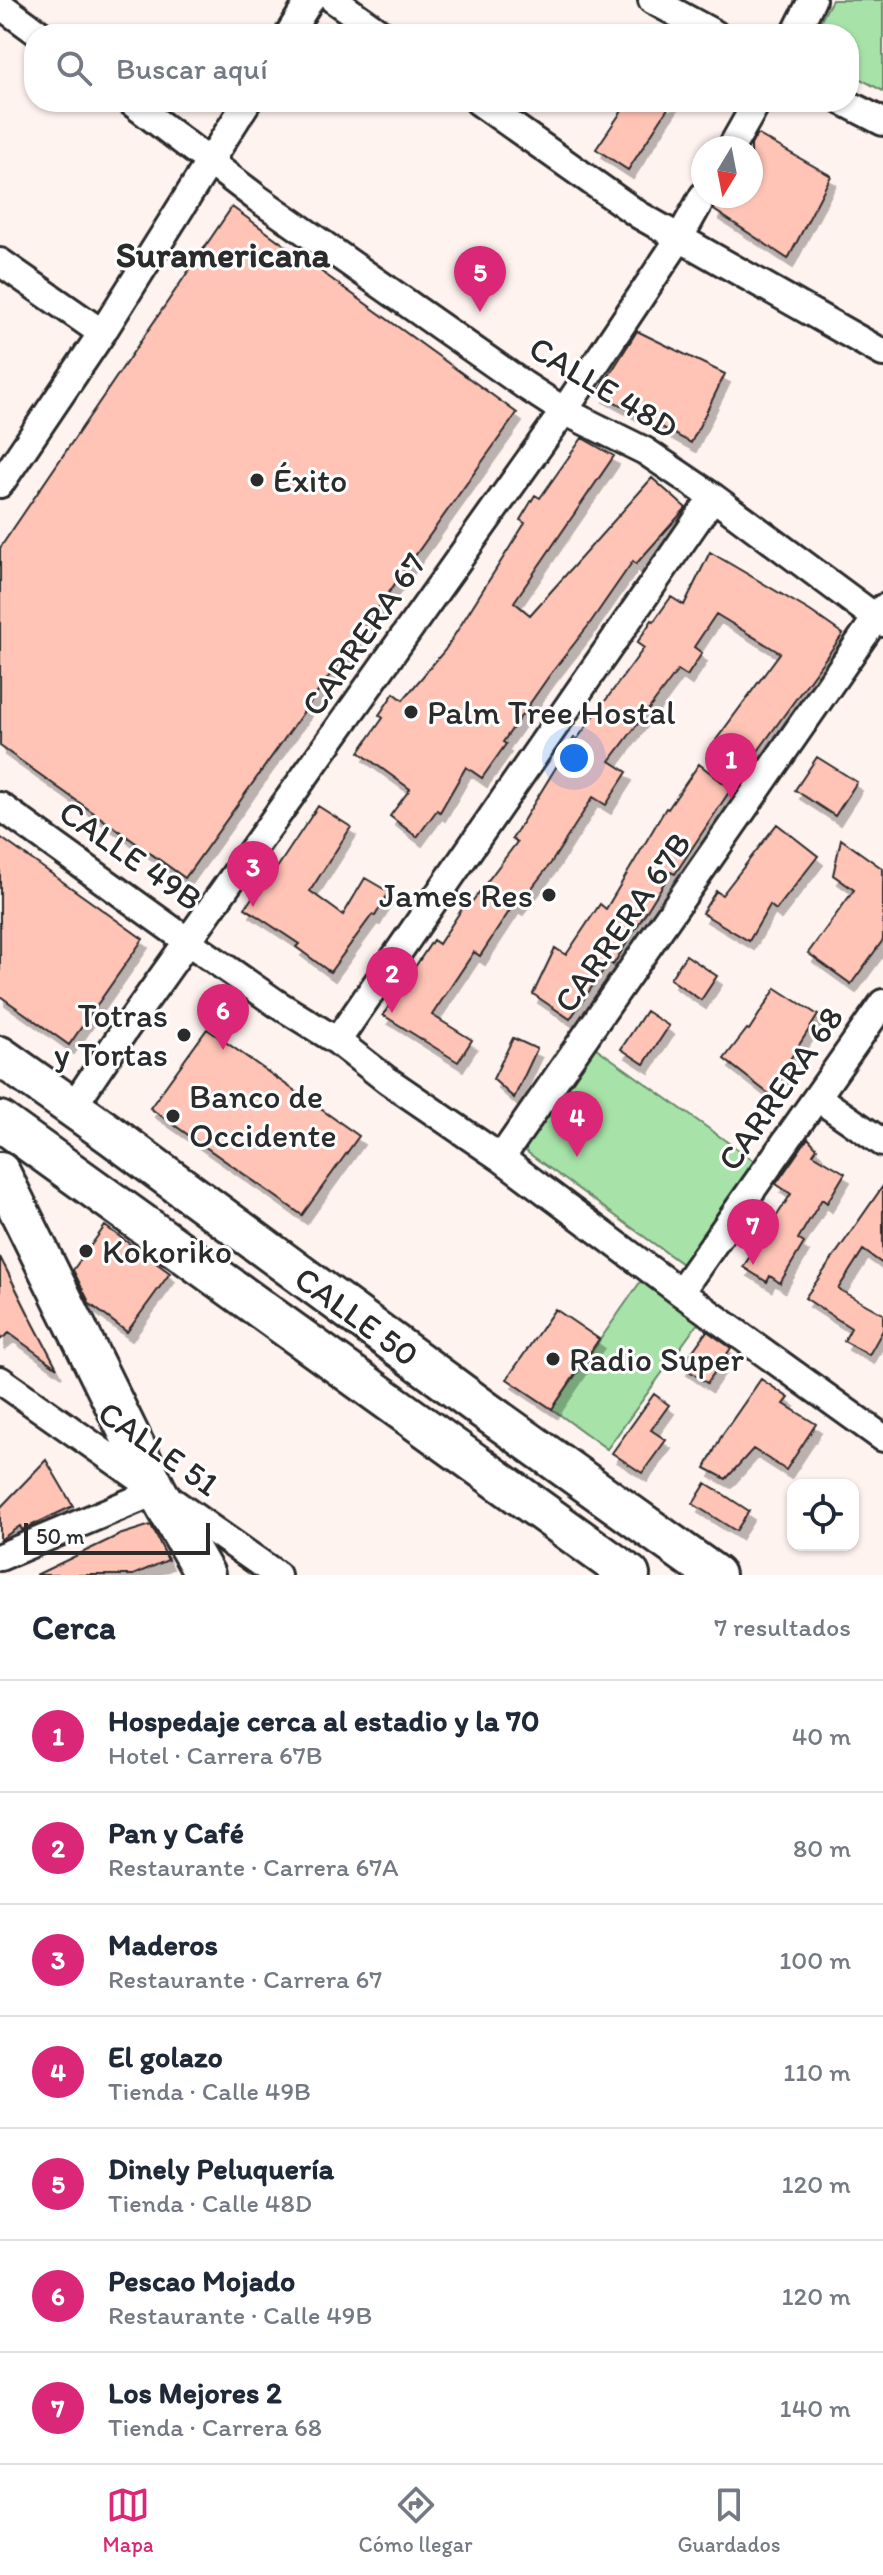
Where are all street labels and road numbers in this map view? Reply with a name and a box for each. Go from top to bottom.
street label: CALLE 48D [522,327,686,448]
street label: CARRERA 67 [292,545,435,724]
street label: CALLE 49B [51,791,210,919]
street label: CARRERA 67B [545,824,700,1020]
street label: CARRERA 68 [709,998,852,1178]
street label: CALLE 50 [287,1258,427,1375]
street label: CALLE 51 [90,1392,227,1505]

